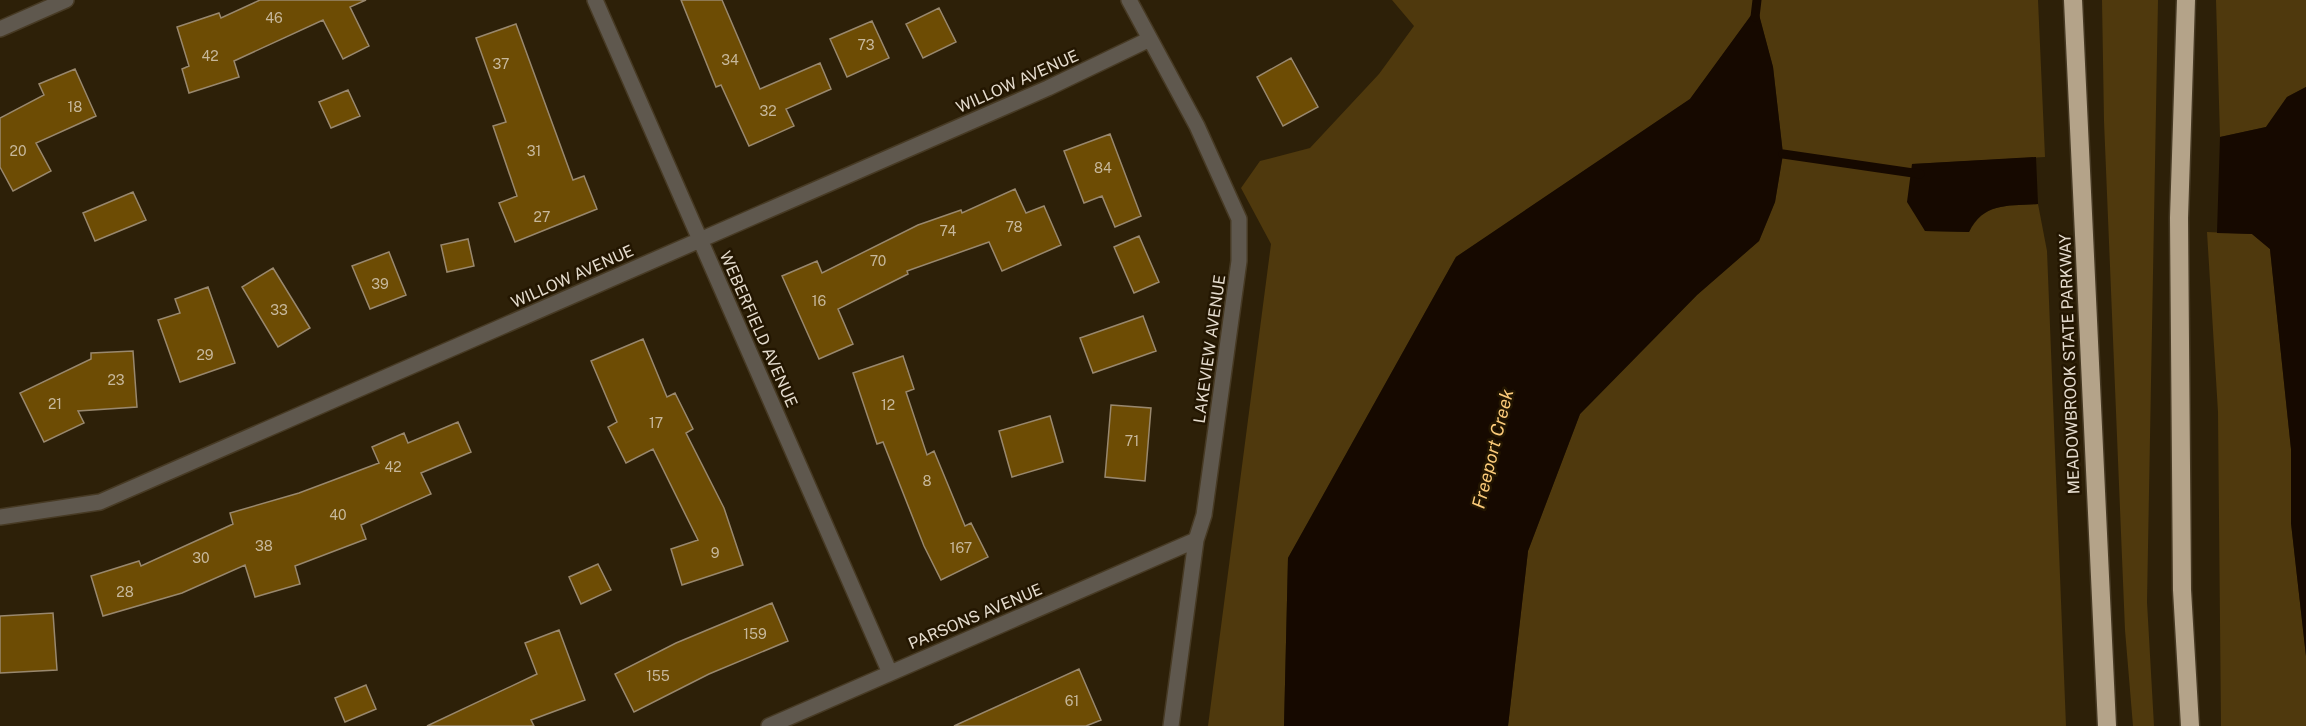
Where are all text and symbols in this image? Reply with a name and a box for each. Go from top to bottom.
house number: 46 [265,10,283,26]
house number: 73 [858,37,875,53]
street label: WILLOW AVENUE [953,46,1081,117]
house number: 42 [201,48,219,64]
house number: 34 [721,52,739,68]
house number: 37 [493,56,509,72]
house number: 18 [68,99,82,115]
house number: 32 [759,103,777,119]
house number: 20 [10,143,26,159]
house number: 31 [527,143,541,159]
house number: 84 [1094,160,1112,176]
house number: 27 [534,209,550,225]
house number: 78 [1005,219,1023,235]
house number: 74 [940,223,957,239]
street label: MEADOWBROOK STATE PARKWAY [2055,233,2084,495]
street label: WILLOW AVENUE [508,241,636,312]
street label: WEBERFIELD AVENUE [716,248,802,410]
house number: 70 [870,253,886,269]
street label: LAKEVIEW AVENUE [1190,274,1229,424]
house number: 39 [371,276,389,292]
house number: 16 [812,293,826,309]
house number: 33 [270,302,288,318]
house number: 29 [196,347,214,363]
house number: 23 [107,372,125,388]
water label: Freeport Creek [1468,387,1518,511]
house number: 21 [48,396,62,412]
house number: 12 [881,397,895,413]
house number: 17 [649,415,663,431]
house number: 71 [1125,433,1139,449]
house number: 42 [384,459,402,475]
house number: 8 [922,473,932,489]
house number: 40 [329,507,347,523]
house number: 38 [255,538,273,554]
house number: 167 [950,540,972,556]
house number: 9 [711,545,720,561]
house number: 30 [192,550,210,566]
street label: PARSONS AVENUE [905,580,1045,653]
house number: 28 [116,584,134,600]
house number: 159 [743,626,767,642]
house number: 155 [646,668,670,684]
house number: 61 [1065,693,1079,709]

